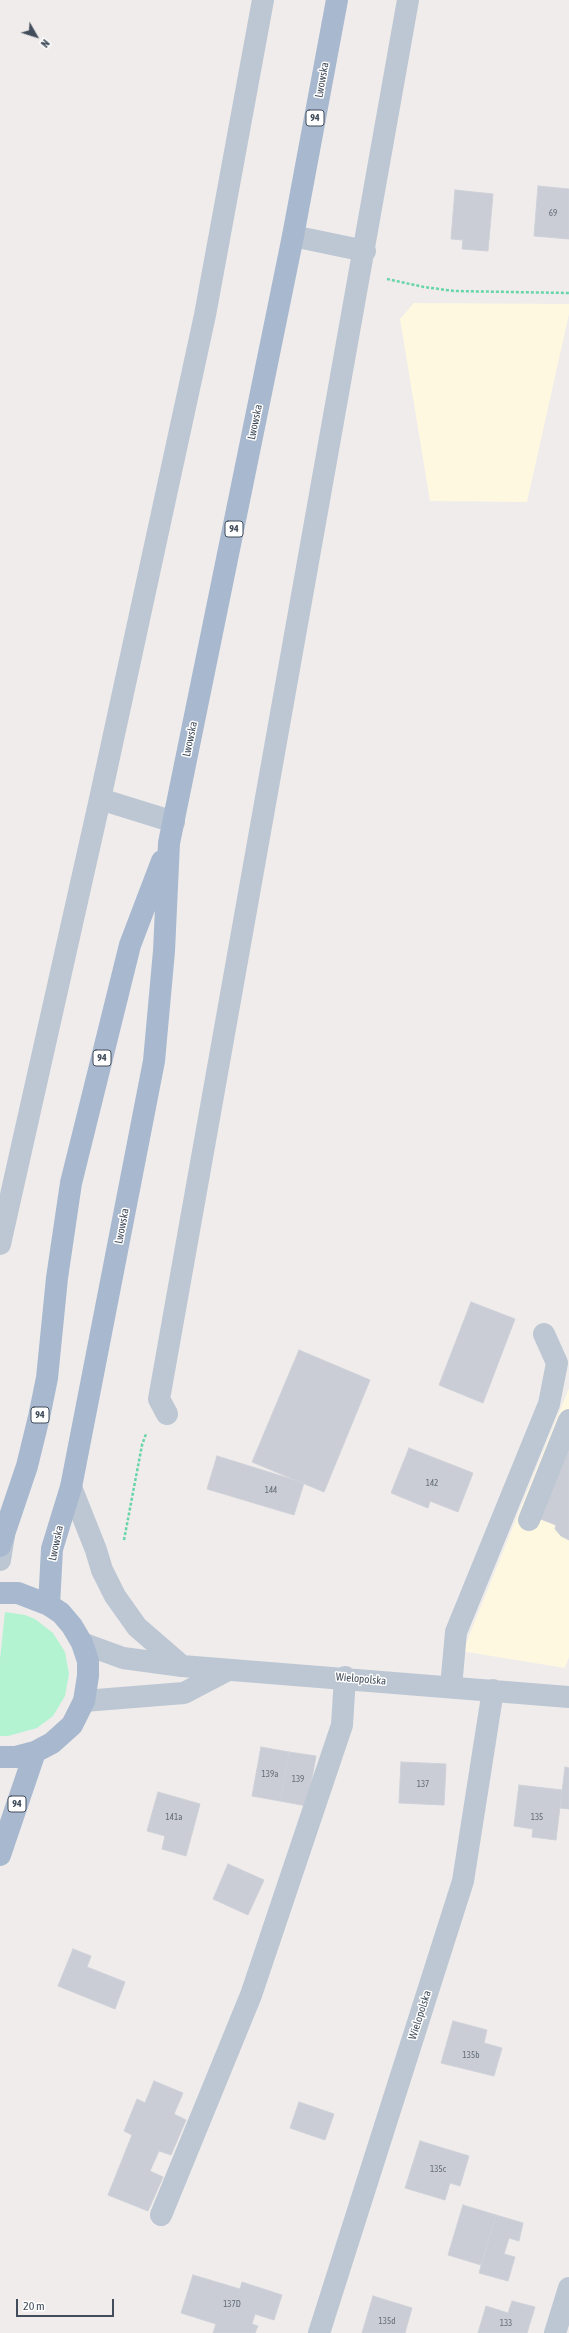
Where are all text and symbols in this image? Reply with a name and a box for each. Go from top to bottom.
north arrow [16,16,56,56]
text: N [39,37,52,50]
street label: Lwowska [312,61,332,99]
road number: 94 [306,110,324,126]
house number: 69 [549,208,557,218]
street label: Lwowska [245,403,265,441]
road number: 94 [225,521,243,537]
street label: Lwowska [180,720,200,758]
road number: 94 [93,1050,111,1066]
street label: Lwowska [112,1207,132,1245]
road number: 94 [31,1407,49,1423]
house number: 142 [426,1478,438,1488]
house number: 144 [265,1485,277,1495]
street label: Lwowska [46,1524,66,1562]
street label: Wielopolska [335,1670,387,1688]
house number: 139a [262,1769,278,1779]
house number: 139 [292,1774,304,1784]
house number: 137 [417,1779,429,1789]
road number: 94 [8,1796,26,1812]
house number: 141a [166,1812,182,1822]
house number: 135 [531,1812,543,1822]
street label: Wielopolska [406,1989,434,2041]
house number: 135b [463,2050,479,2060]
house number: 135c [430,2164,446,2174]
scale bar [18,2291,116,2317]
text: 20 m [23,2299,45,2313]
house number: 137D [223,2299,241,2309]
house number: 135d [379,2316,395,2326]
house number: 133 [500,2318,512,2328]

